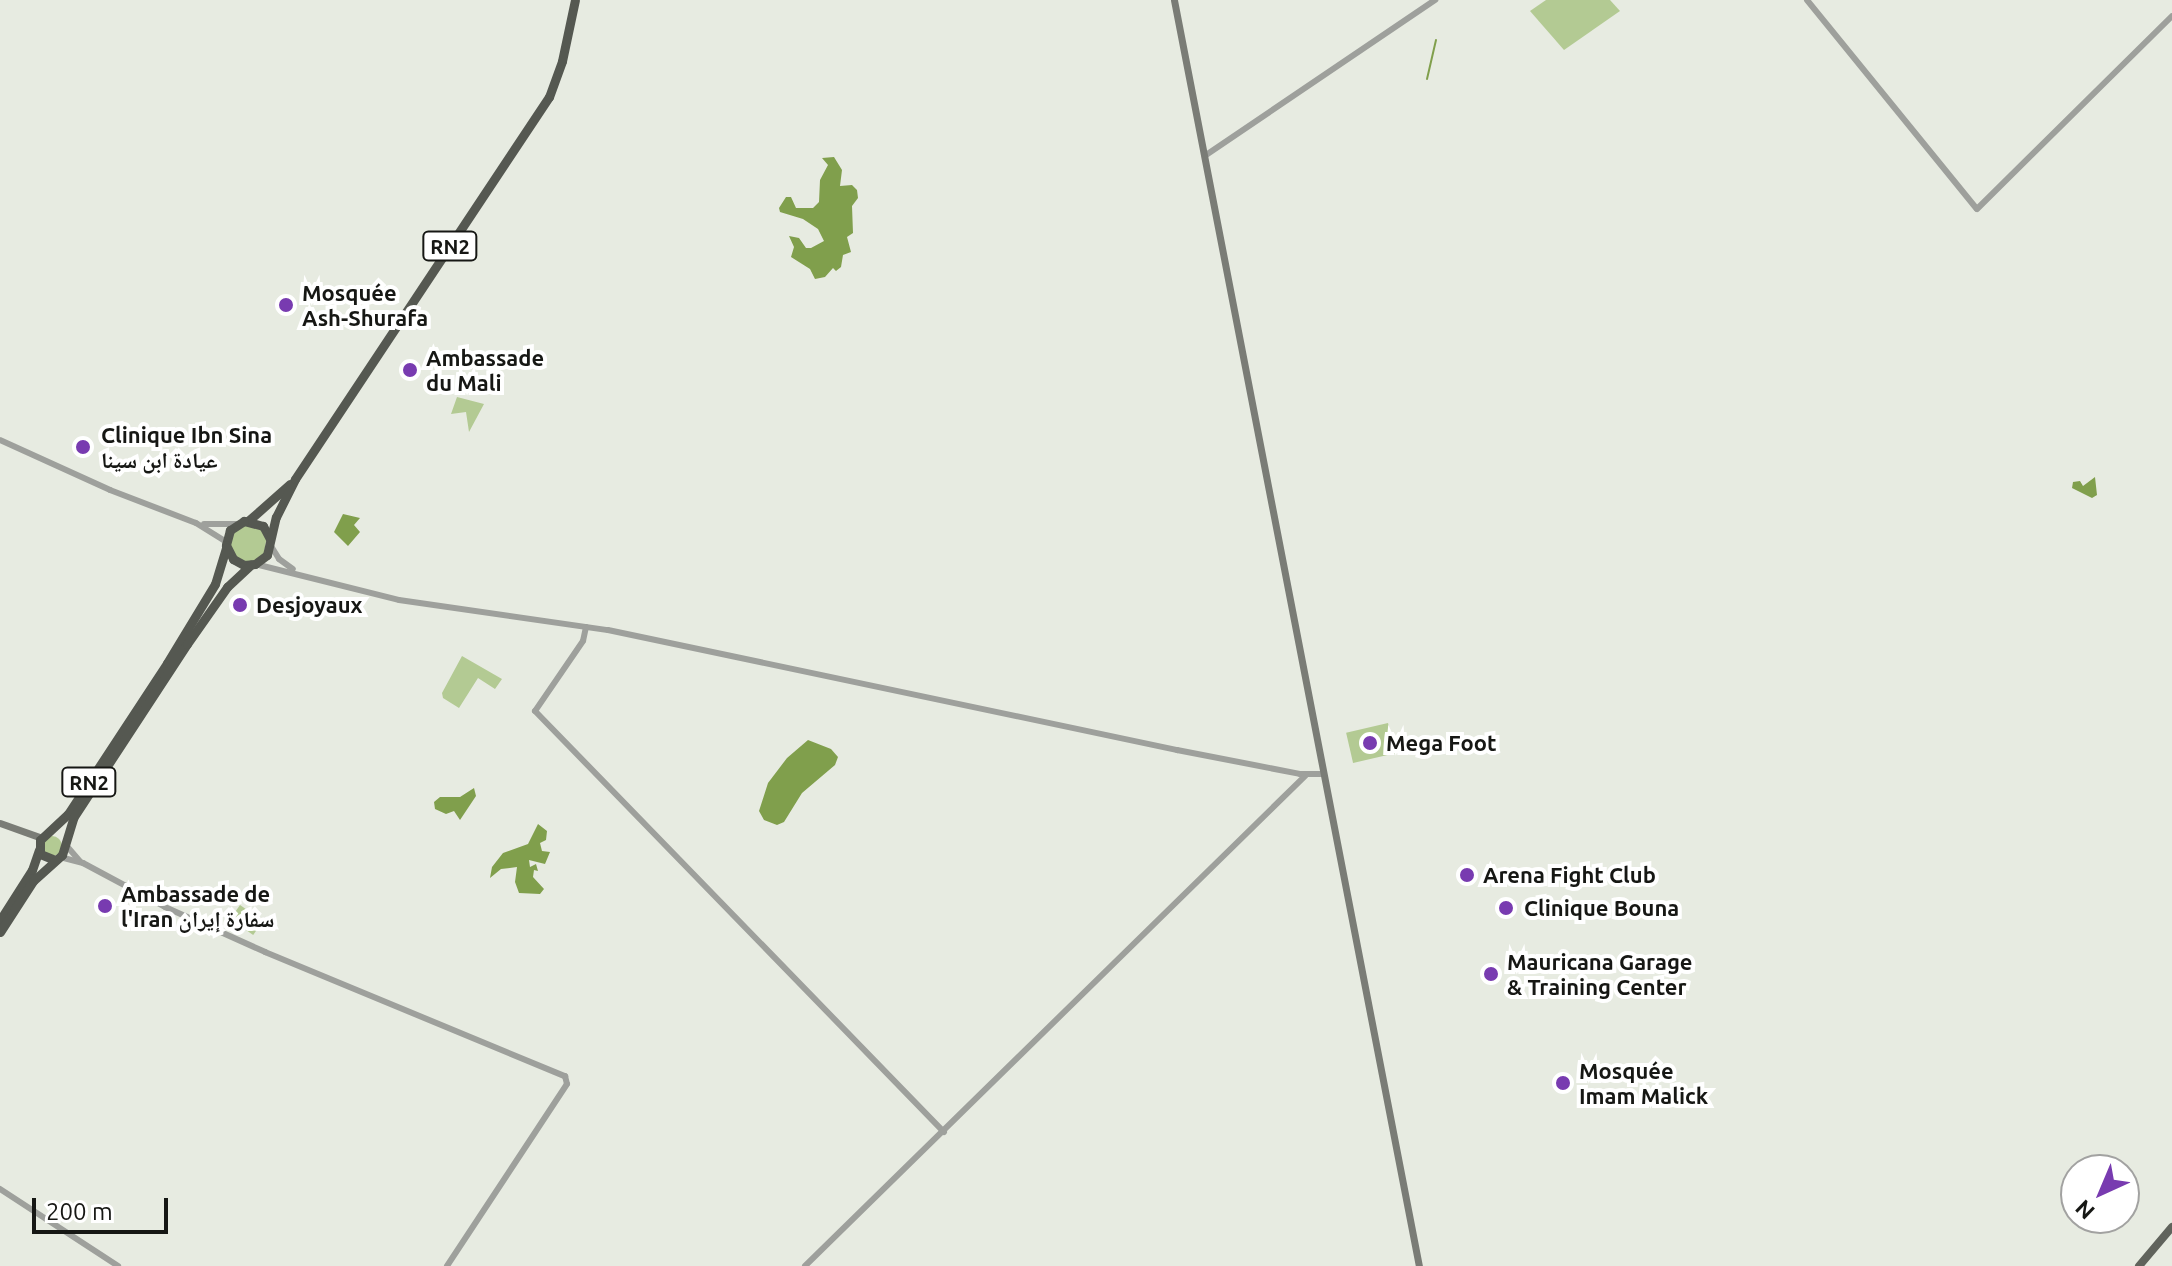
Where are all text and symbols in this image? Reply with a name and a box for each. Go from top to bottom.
road number: RN2 [422,230,478,262]
place label: Mosquée Ash-Shurafa [302,279,428,330]
marker: Mosquée Ash-Shurafa [277,296,295,314]
place label: Ambassade du Mali [426,344,544,396]
marker: Ambassade du Mali [401,361,419,379]
place label: Clinique Ibn Sina عيادة ابن سينا [101,421,272,472]
marker: Clinique Ibn Sina عيادة ابن سينا [72,436,94,458]
place label: Desjoyaux [256,592,362,618]
marker: Desjoyaux [231,596,249,614]
place label: Mega Foot [1386,730,1497,756]
marker: Mega Foot [1361,734,1379,752]
road number: RN2 [61,766,117,798]
place label: Arena Fight Club [1483,862,1656,888]
marker: Arena Fight Club [1458,866,1476,884]
place label: Ambassade de l'Iran سفارة إيران [121,880,274,932]
place label: Clinique Bouna [1524,895,1679,921]
marker: Ambassade de l'Iran سفارة إيران [96,897,114,915]
marker: Clinique Bouna [1495,897,1517,919]
place label: Mauricana Garage & Training Center [1507,948,1693,1000]
marker: Mauricana Garage & Training Center [1482,965,1500,983]
place label: Mosquée Imam Malick [1579,1057,1708,1108]
marker: Mosquée Imam Malick [1554,1074,1572,1092]
north arrow [2060,1154,2140,1234]
scale bar [36,1182,172,1232]
text: N [2070,1195,2099,1225]
text: 200 m [46,1198,113,1225]

